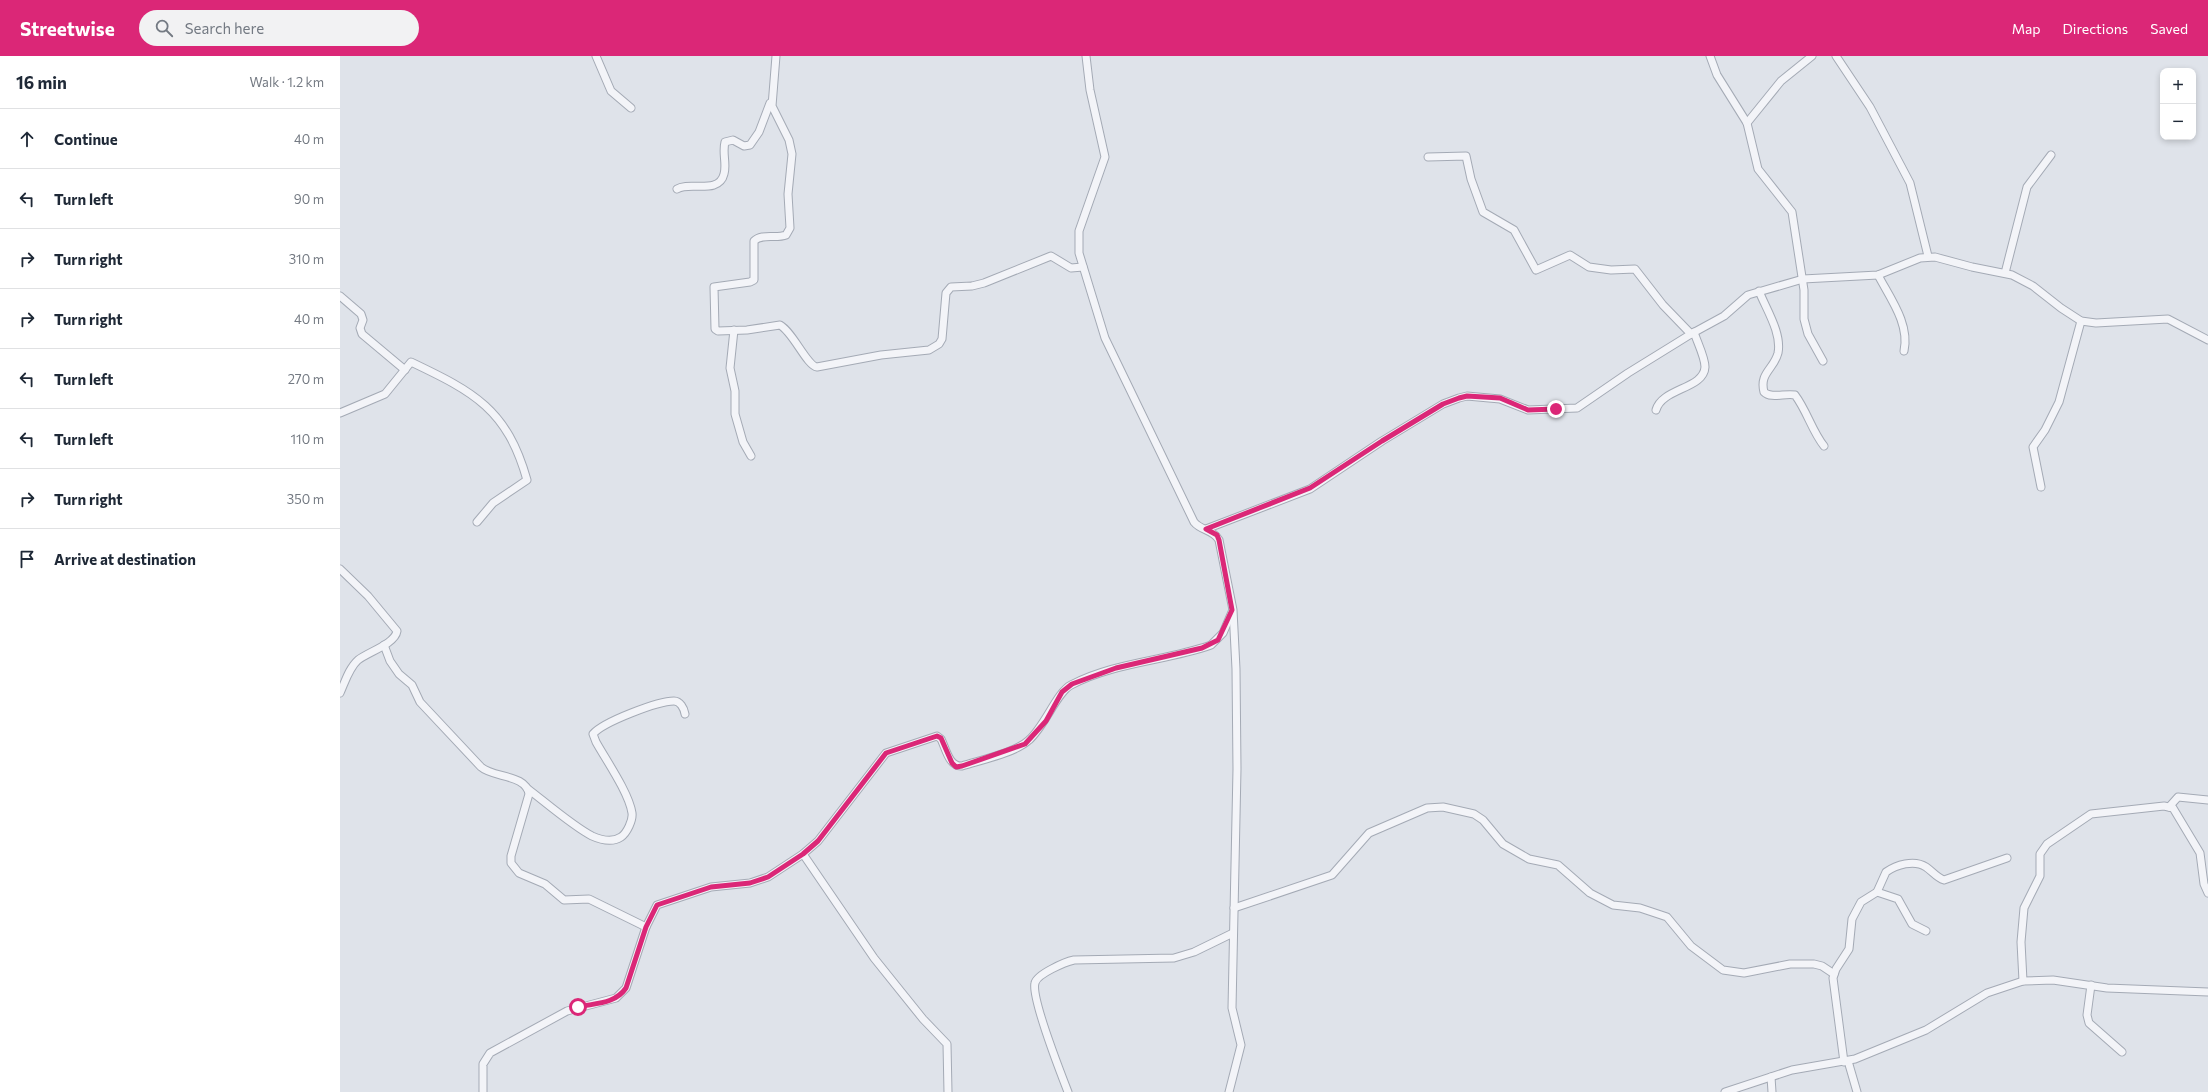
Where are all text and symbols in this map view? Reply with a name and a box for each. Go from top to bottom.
search box [139,10,419,46]
text: Streetwise [20,17,115,40]
icon: search [153,17,175,39]
text: Search here [185,19,264,37]
text: Map [2012,20,2041,37]
text: Directions [2063,20,2128,37]
text: Saved [2150,20,2188,37]
map controls [2160,68,2196,140]
button: + [2160,68,2196,104]
text: 16 min [16,72,67,93]
text: Walk · 1.2 km [250,74,324,90]
button: − [2160,104,2196,140]
icon: ahead [16,128,38,150]
text: Continue [54,130,118,148]
text: 40 m [294,131,324,147]
icon: left [16,188,38,210]
text: Turn left [54,190,113,208]
text: 90 m [294,191,324,207]
icon: right [16,248,38,270]
text: Turn right [54,250,123,268]
text: 310 m [289,251,324,267]
icon: right [16,308,38,330]
text: Turn right [54,310,123,328]
text: 40 m [294,311,324,327]
icon: left [16,368,38,390]
text: Turn left [54,370,113,388]
text: 270 m [288,371,324,387]
route end [1547,400,1565,418]
icon: left [16,428,38,450]
text: Turn left [54,430,113,448]
text: 110 m [291,431,324,447]
icon: right [16,488,38,510]
text: Turn right [54,490,123,508]
text: 350 m [287,491,324,507]
icon: arrive [16,548,38,570]
text: Arrive at destination [54,550,196,568]
route start [569,998,587,1016]

